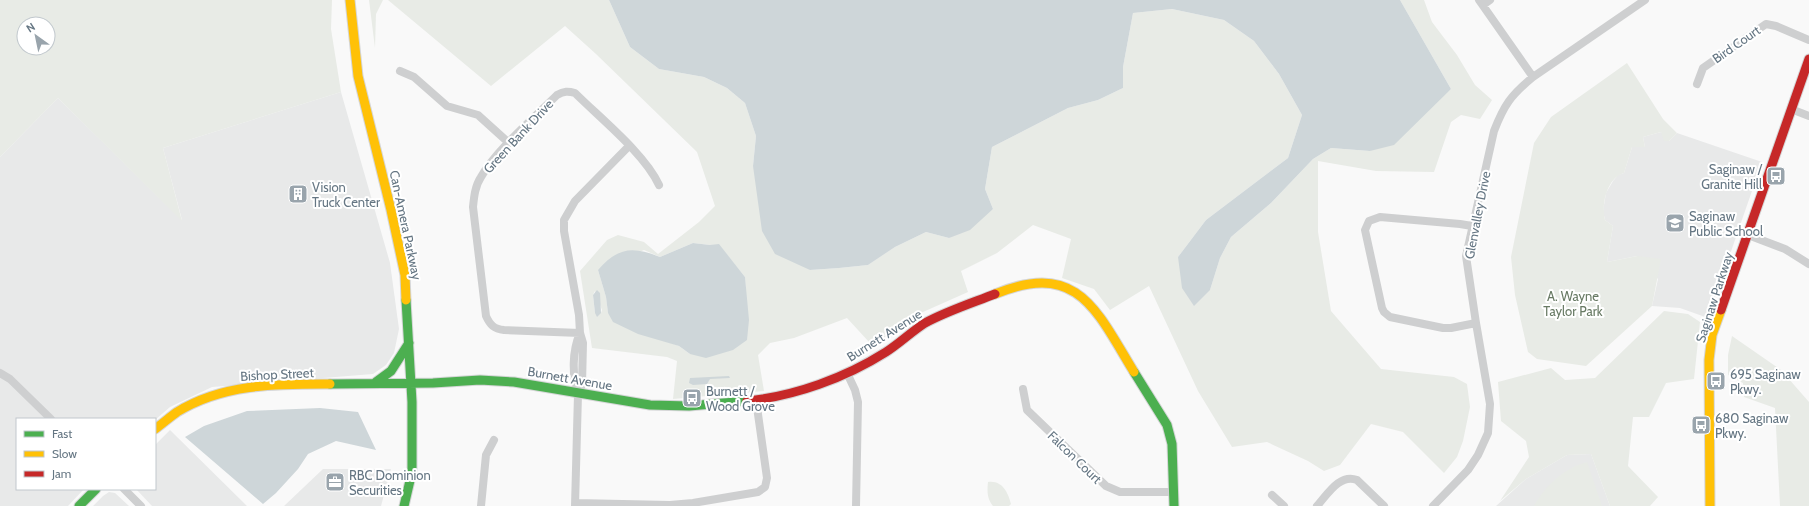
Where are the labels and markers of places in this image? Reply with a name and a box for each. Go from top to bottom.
place label: Saginaw / Granite Hill [1701,161,1763,192]
bus stop icon: Saginaw / Granite Hill [1765,165,1787,187]
place label: Vision Truck Center [312,179,381,210]
building icon: Vision Truck Center [287,183,309,205]
place label: Saginaw Public School [1689,208,1763,239]
school or university icon: Saginaw Public School [1664,212,1686,234]
place label: 695 Saginaw Pkwy. [1730,366,1801,397]
bus stop icon: 695 Saginaw Pkwy. [1705,370,1727,392]
place label: Burnett / Wood Grove [706,383,775,414]
bus stop icon: Burnett / Wood Grove [681,387,703,409]
place label: 680 Saginaw Pkwy. [1715,410,1789,441]
bus stop icon: 680 Saginaw Pkwy. [1690,414,1712,436]
place label: RBC Dominion Securities [349,467,431,498]
office icon: RBC Dominion Securities [324,471,346,493]

